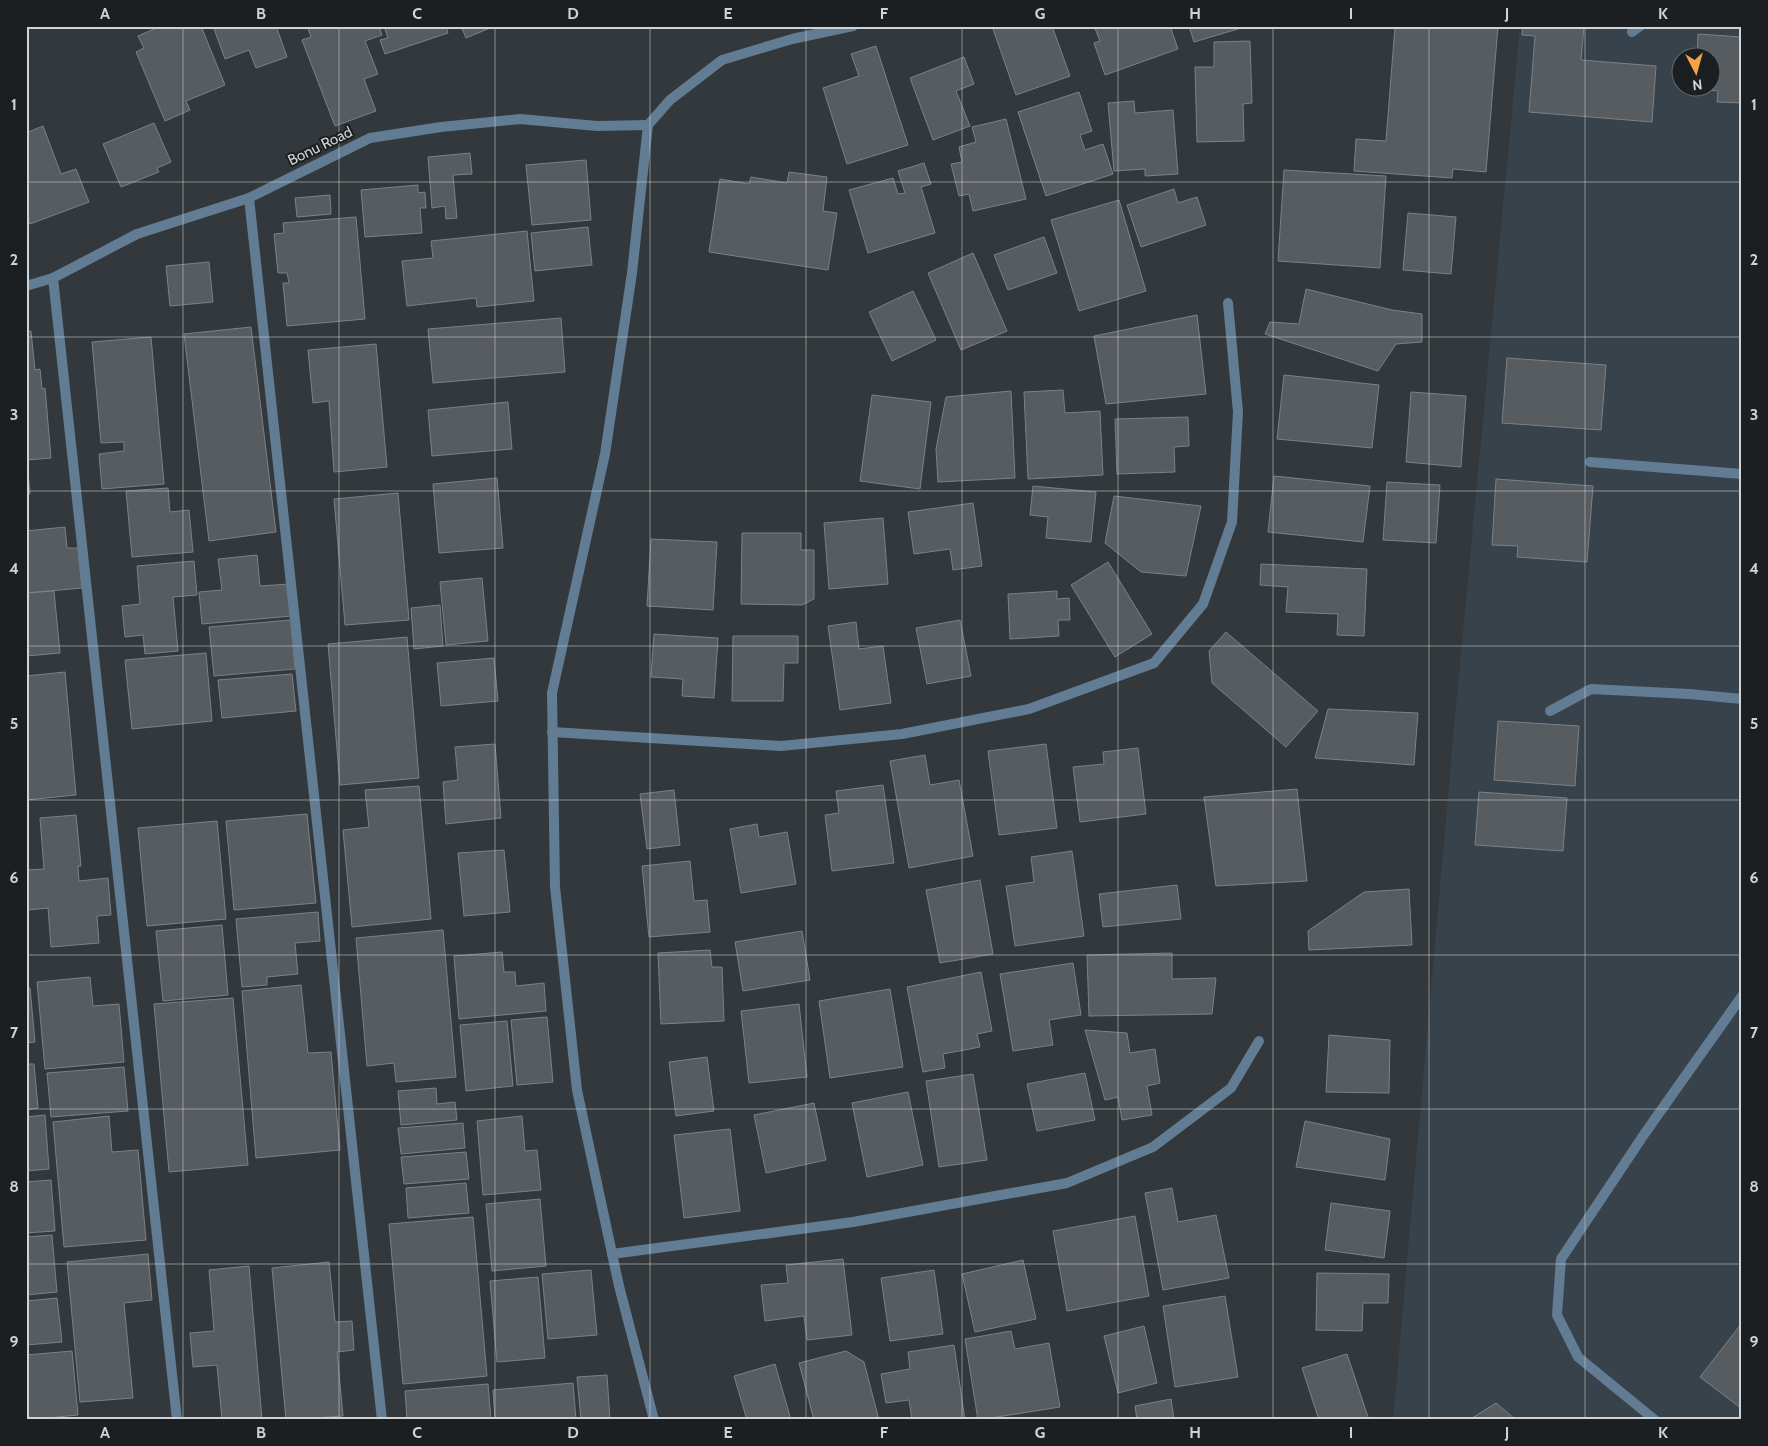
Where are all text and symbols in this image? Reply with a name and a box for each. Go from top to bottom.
text: A [100,4,110,23]
text: B [256,4,266,23]
text: C [412,4,422,23]
text: D [567,4,579,23]
text: E [723,4,733,23]
text: F [880,4,889,23]
text: G [1035,4,1045,23]
text: H [1189,4,1201,23]
text: I [1349,4,1353,23]
text: J [1504,4,1509,23]
text: K [1658,4,1668,23]
north arrow [1670,48,1720,98]
text: N [1691,75,1703,94]
text: 1 [11,95,17,114]
text: 1 [1751,95,1757,114]
street label: Bonu Road [285,123,355,169]
text: 2 [10,250,18,269]
text: 2 [1750,250,1758,269]
text: 3 [10,405,18,424]
text: 3 [1750,405,1758,424]
text: 4 [9,559,19,578]
text: 4 [1749,559,1759,578]
text: 5 [10,714,18,733]
text: 5 [1750,714,1758,733]
text: 6 [10,868,19,887]
text: 6 [1750,868,1759,887]
text: 7 [10,1023,19,1042]
text: 7 [1750,1023,1759,1042]
text: 8 [9,1177,19,1196]
text: 8 [1749,1177,1759,1196]
text: 9 [10,1332,19,1351]
text: 9 [1750,1332,1759,1351]
text: A [100,1423,110,1442]
text: B [256,1423,266,1442]
text: C [412,1423,422,1442]
text: D [567,1423,579,1442]
text: E [723,1423,733,1442]
text: F [880,1423,889,1442]
text: G [1035,1423,1045,1442]
text: H [1189,1423,1201,1442]
text: I [1349,1423,1353,1442]
text: J [1504,1423,1509,1442]
text: K [1658,1423,1668,1442]

